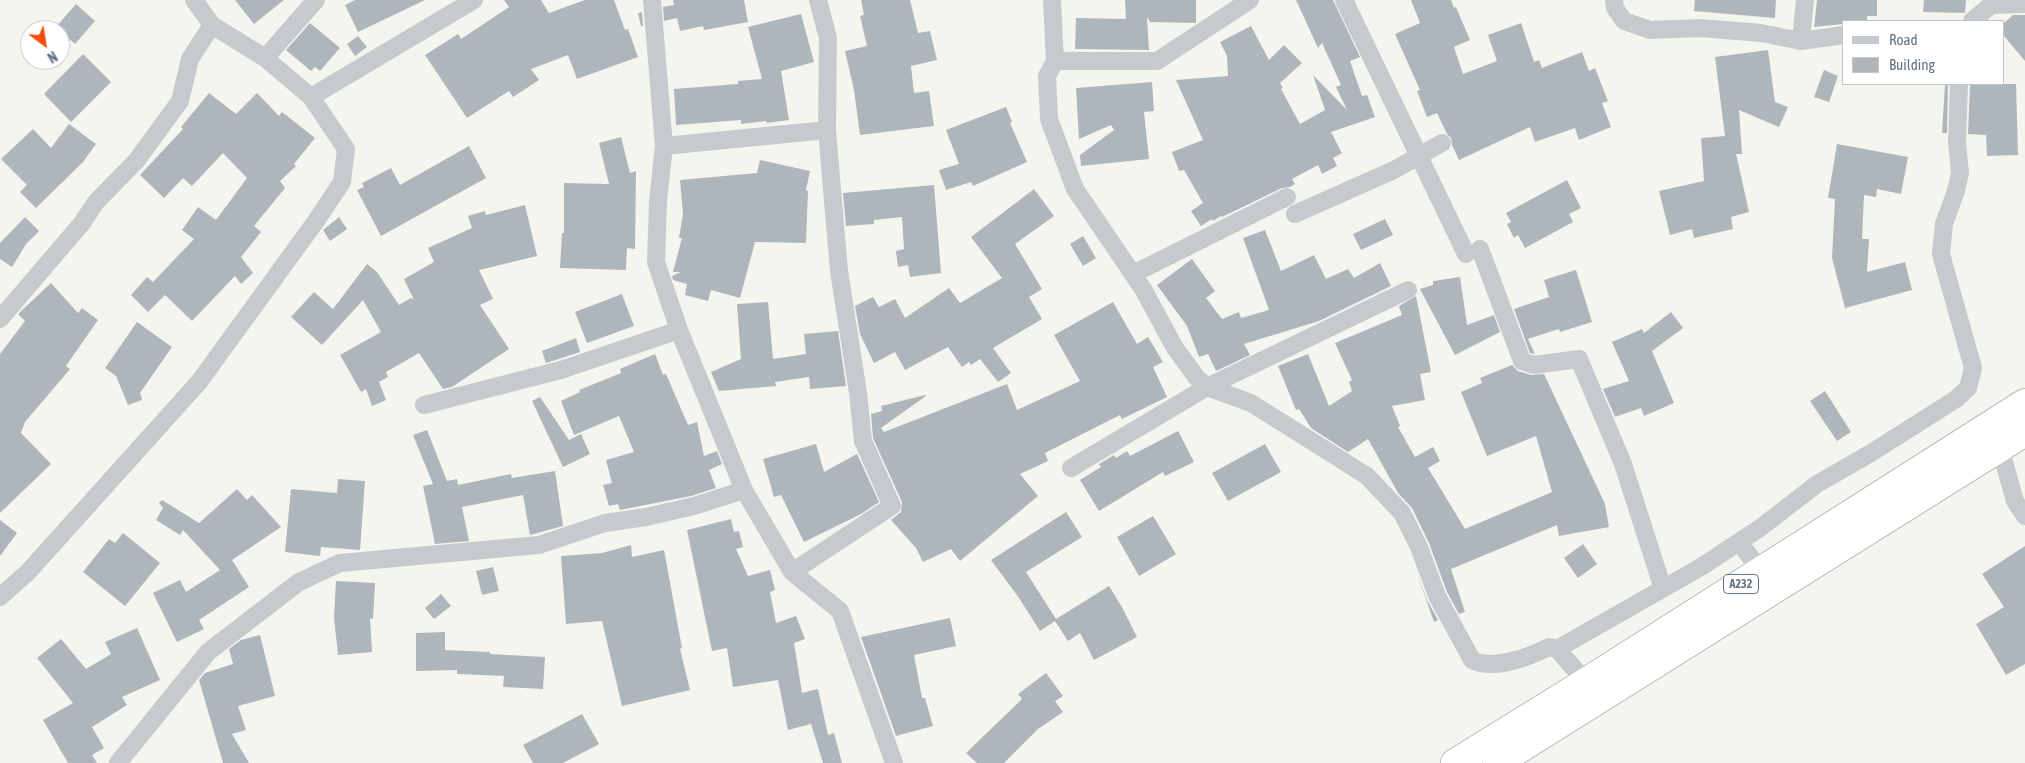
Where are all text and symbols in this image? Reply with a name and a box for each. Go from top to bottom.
north arrow [20,20,70,70]
legend [1842,20,2005,85]
text: Road [1889,31,1918,48]
text: N [45,48,60,66]
text: Building [1889,56,1935,73]
road number: A232 [1724,574,1758,594]

